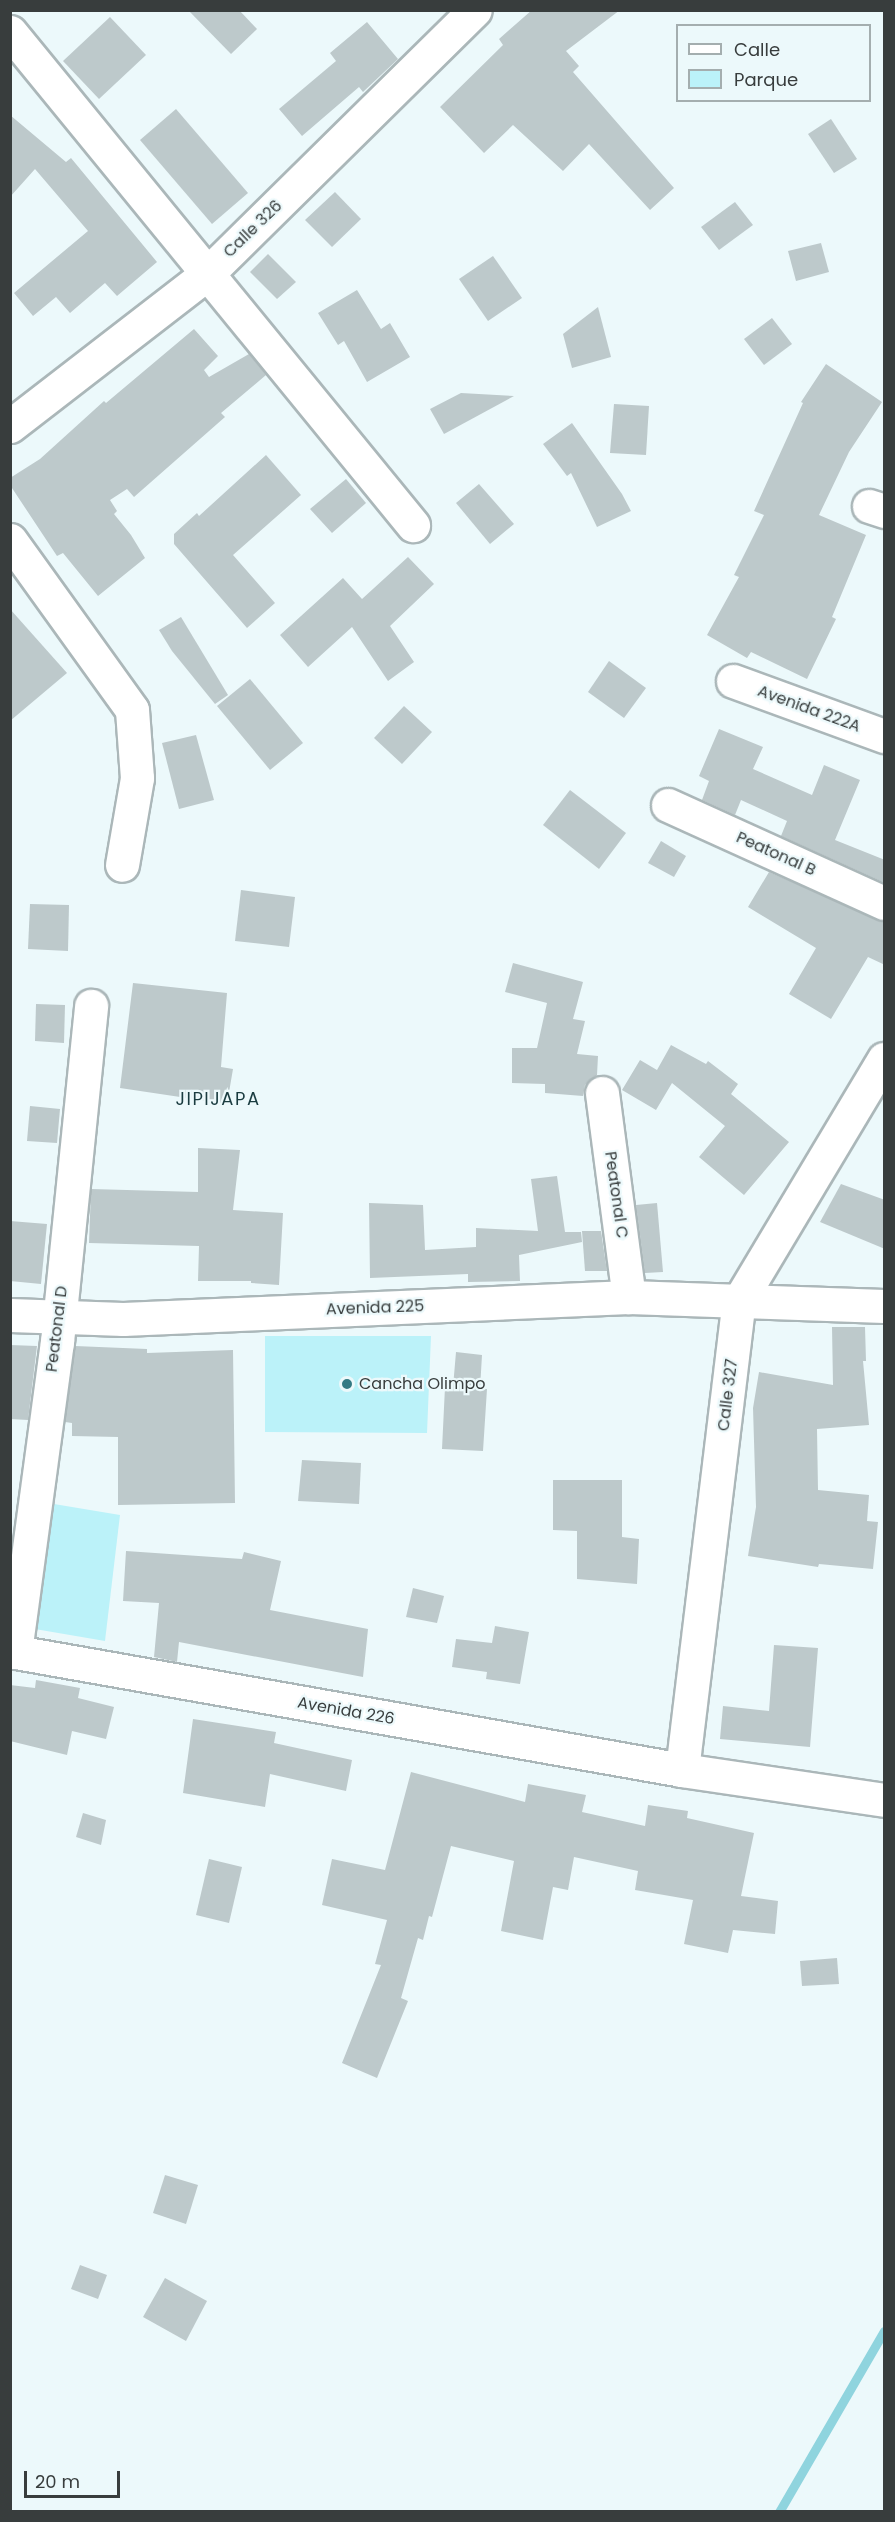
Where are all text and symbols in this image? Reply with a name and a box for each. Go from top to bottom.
legend [676,24,871,102]
text: Calle [734,37,780,62]
text: Parque [734,67,798,92]
street label: Calle 326 [220,196,286,262]
street label: Avenida 222A [755,681,863,737]
street label: Peatonal B [733,828,819,880]
district label: JIPIJAPA [175,1088,261,1110]
street label: Peatonal C [600,1150,632,1240]
street label: Peatonal D [42,1285,72,1373]
street label: Avenida 225 [326,1297,424,1319]
street label: Calle 327 [714,1358,742,1432]
place label: Cancha Olimpo [359,1374,485,1394]
marker: Cancha Olimpo [340,1377,354,1391]
street label: Avenida 226 [296,1693,396,1729]
scale bar [27,2459,123,2497]
text: 20 m [35,2469,80,2494]

